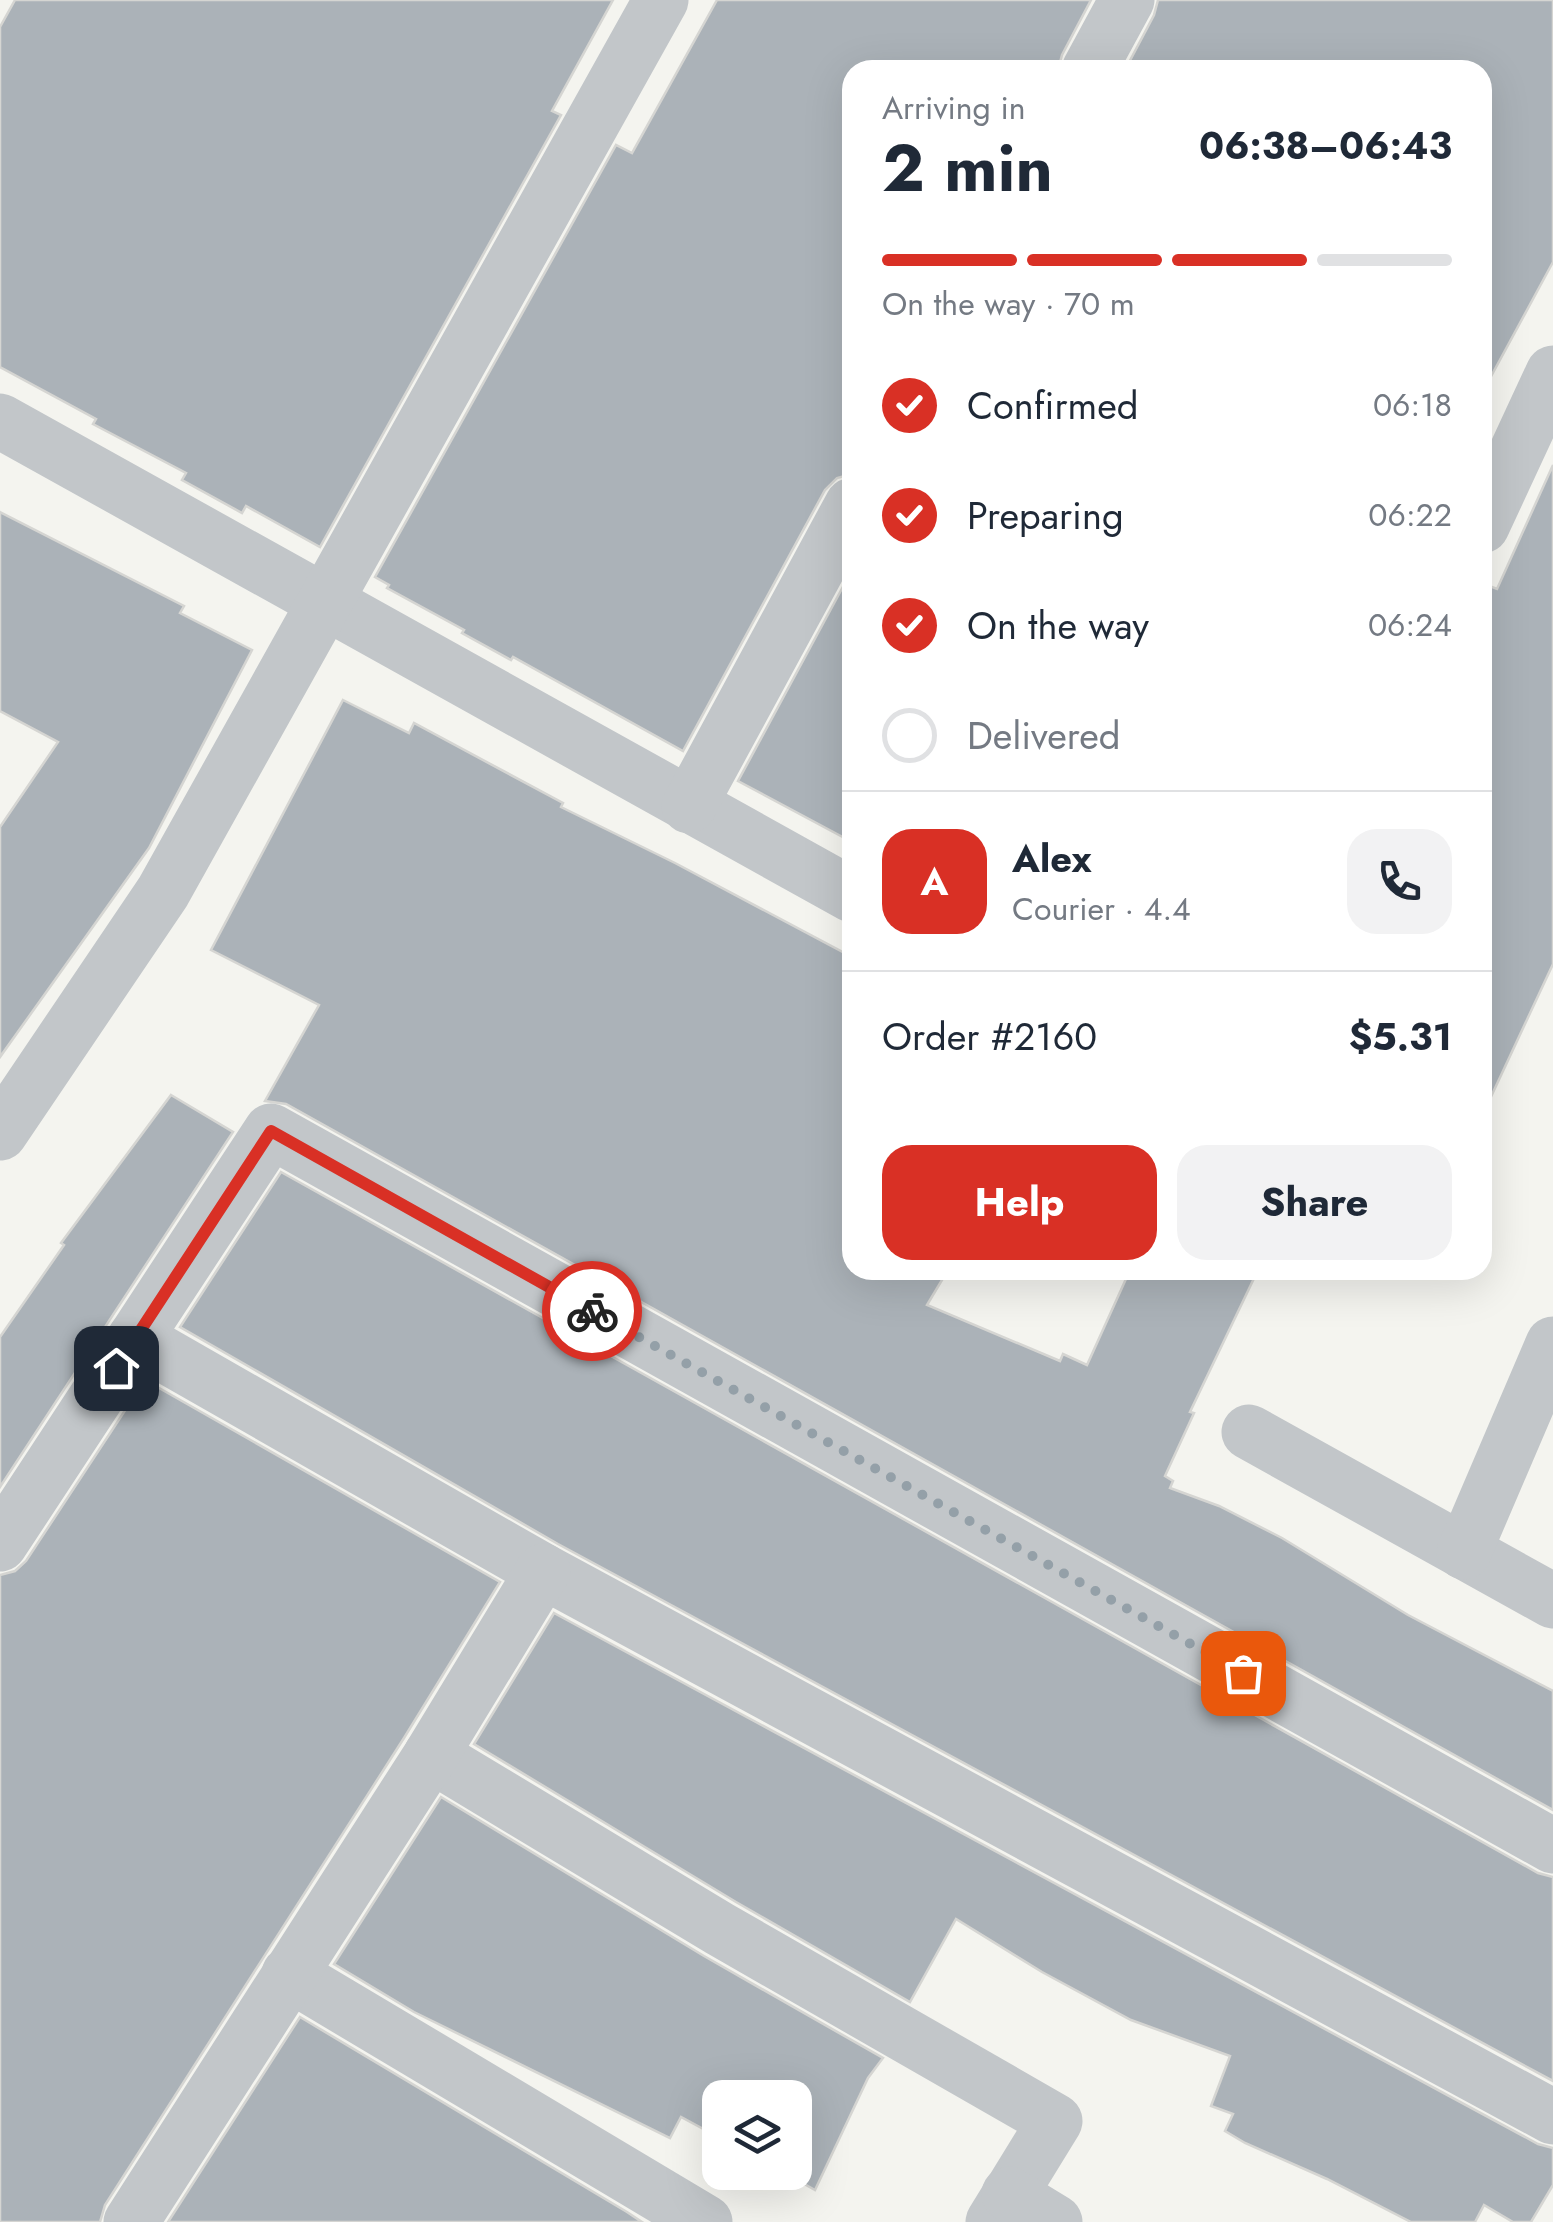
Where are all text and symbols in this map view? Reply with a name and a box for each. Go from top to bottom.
text: Arriving in [882,85,1026,131]
text: 06:38–06:43 [1199,118,1452,173]
text: 2 min [882,121,1053,215]
text: On the way · 70 m [882,281,1135,327]
icon: check [882,378,937,433]
text: Confirmed [967,378,1138,433]
text: 06:18 [1373,382,1452,428]
icon: check [882,488,937,543]
text: Preparing [967,488,1124,543]
text: 06:22 [1368,492,1452,538]
icon: check [882,598,937,653]
text: On the way [967,598,1149,653]
text: 06:24 [1368,602,1452,648]
text: Delivered [967,708,1120,763]
button: phone [1347,829,1452,934]
text: Alex [1012,831,1092,886]
text: A [921,854,948,909]
text: Courier · 4.4 [1012,886,1191,932]
text: Order #2160 [882,1009,1097,1064]
text: $5.31 [1349,1009,1452,1064]
button: Help [882,1145,1157,1260]
button: Share [1177,1145,1452,1260]
courier [542,1261,642,1361]
icon: bike [565,1284,620,1339]
pin [74,1326,159,1411]
icon: home [89,1341,144,1396]
pin [1201,1631,1286,1716]
icon: bag [1216,1646,1271,1701]
map controls [702,2080,812,2190]
button: layers [702,2080,812,2190]

